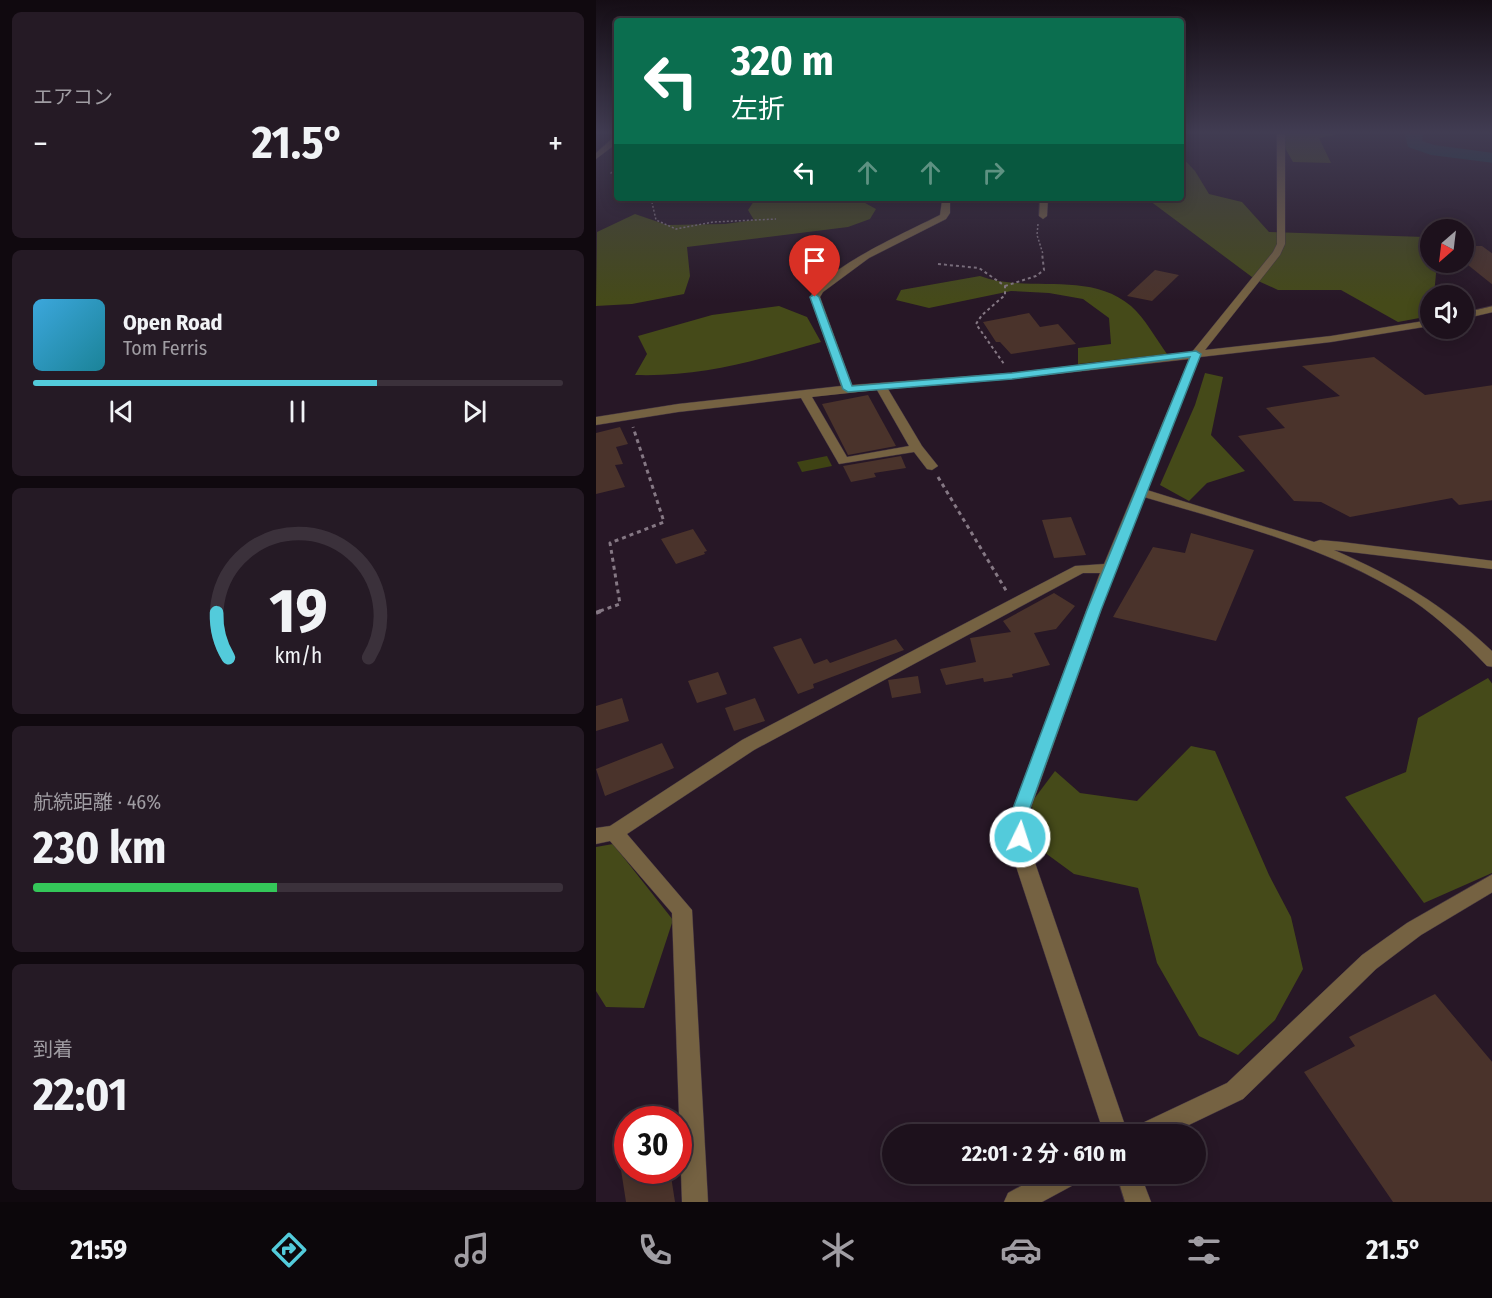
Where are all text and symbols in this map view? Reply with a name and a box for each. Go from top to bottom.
text: 320 m [731,36,834,86]
icon: left [632,42,710,120]
text: エアコン [33,85,113,109]
text: 左折 [731,93,785,125]
text: 21.5° [252,116,344,170]
text: − [33,124,48,164]
text: + [548,124,563,164]
icon: left [788,156,821,189]
icon: ahead [851,156,884,189]
icon: ahead [914,156,947,189]
icon: right [977,156,1010,189]
north arrow [1420,219,1474,273]
map controls [1420,219,1474,339]
pin [789,235,840,297]
icon: arrive [798,244,831,277]
button: sound [1420,285,1474,339]
text: Open Road [123,309,223,336]
text: Tom Ferris [123,336,207,360]
icon: previous [105,395,138,428]
icon: pause [281,395,314,428]
icon: next [458,395,491,428]
text: 19 [269,574,327,649]
text: km/h [274,643,322,669]
text: 航続距離 · 46% [33,790,161,814]
position arrow [988,805,1052,869]
text: 230 km [33,821,166,875]
text: 到着 [33,1037,73,1061]
text: 22:01 [33,1068,128,1122]
speed limit sign: 30 [614,1106,692,1184]
text: 22:01 · 2 分 · 610 m [962,1140,1126,1167]
icon: directions [268,1229,310,1271]
icon: music [451,1229,493,1271]
icon: phone [634,1229,676,1271]
icon: climate [817,1229,859,1271]
icon: car [1000,1229,1042,1271]
icon: filters [1183,1229,1225,1271]
text: 21:59 [70,1234,127,1266]
text: 21.5° [1366,1234,1422,1266]

